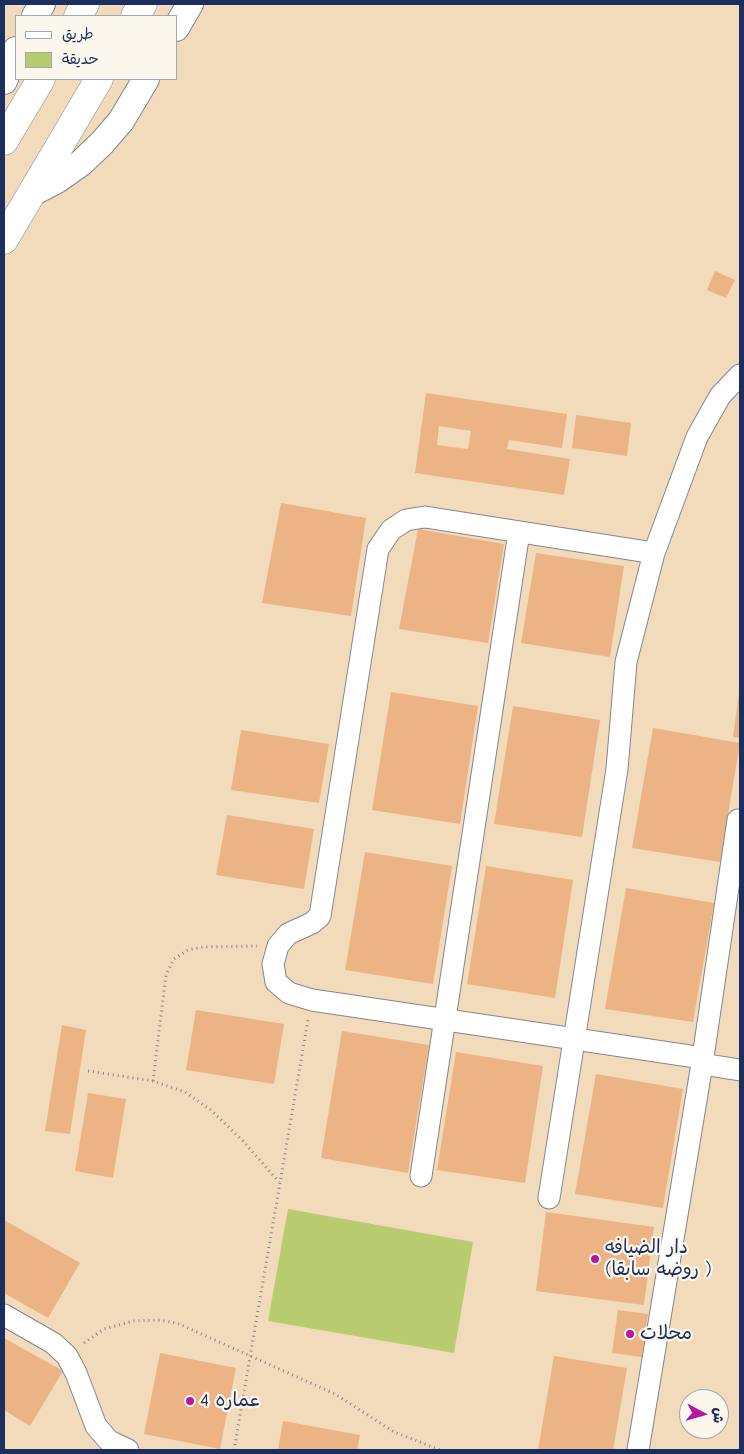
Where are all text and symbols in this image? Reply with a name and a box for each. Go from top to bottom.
legend [15,15,178,80]
text: طريق [62,25,94,43]
text: حديقة [62,50,99,68]
place label: دار الضيافه (روضه سابقا ) [605,1237,712,1281]
marker: دار الضيافه (روضه سابقا ) [589,1253,601,1265]
place label: محلات [640,1323,692,1345]
marker: محلات [624,1328,636,1340]
north arrow [679,1389,729,1439]
place label: عماره 4 [200,1390,261,1412]
marker: عماره 4 [184,1395,196,1407]
text: ش [709,1407,728,1424]

